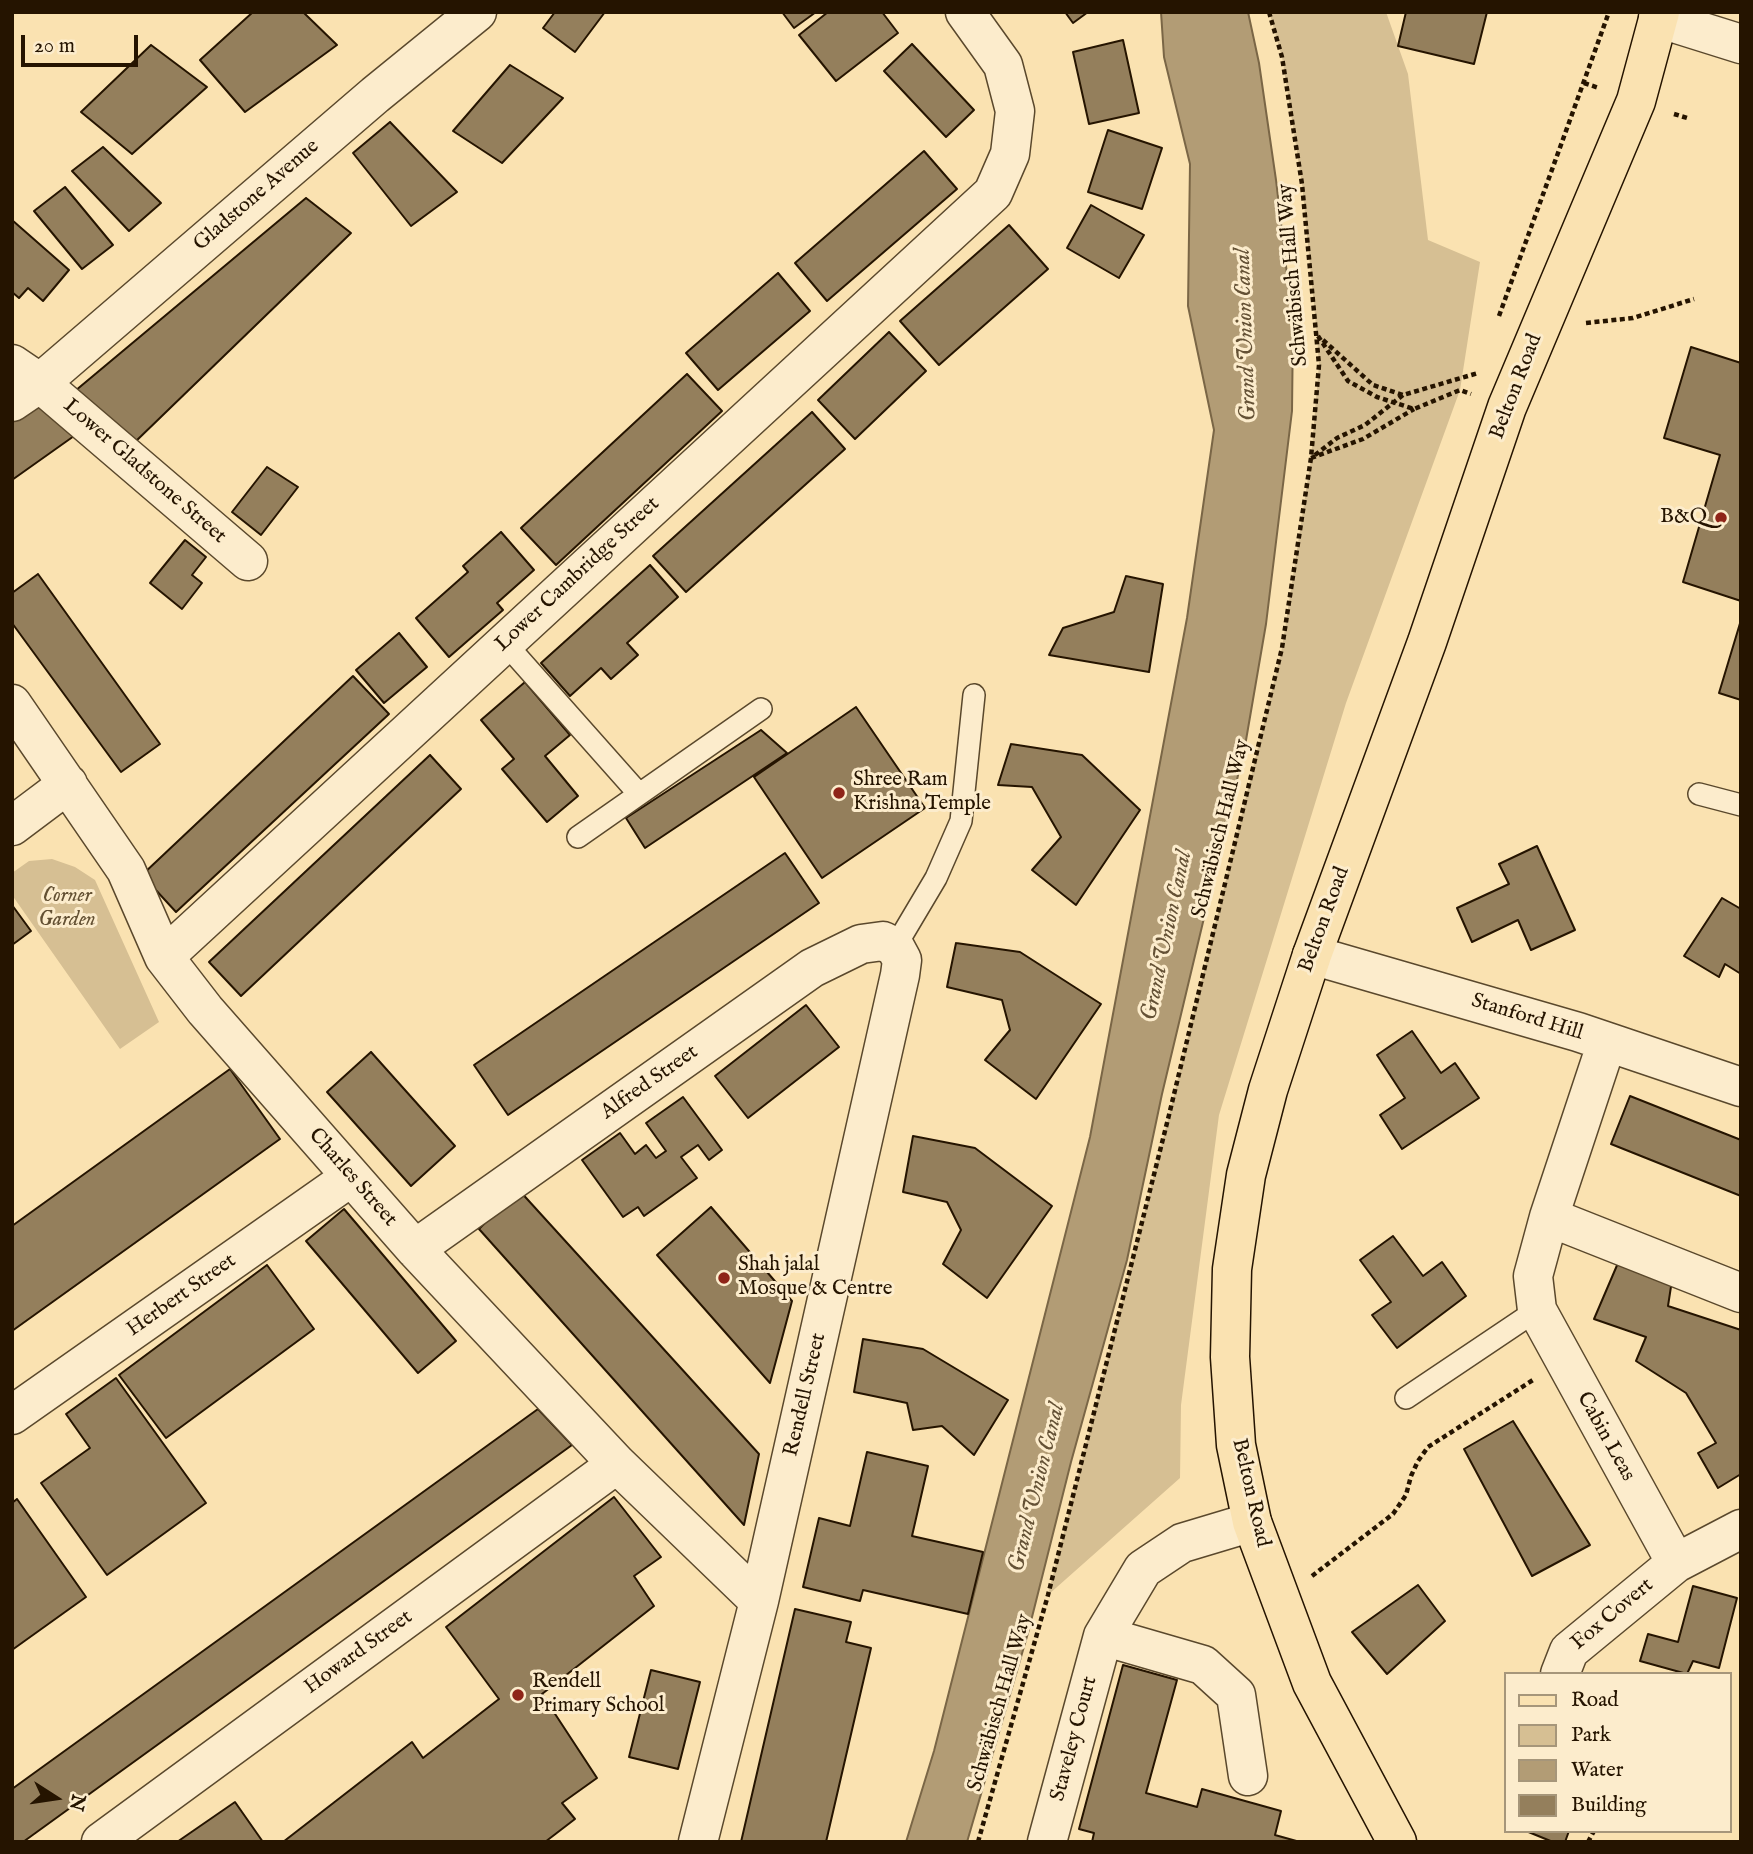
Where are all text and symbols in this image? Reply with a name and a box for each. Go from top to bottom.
scale bar [24,21,142,65]
text: 20 m [34,33,75,60]
street label: Gladstone Avenue [189,135,325,257]
street label: Schwäbisch Hall Way [1273,182,1315,368]
water label: Grand Union Canal [1230,248,1264,422]
street label: Belton Road [1485,331,1549,443]
street label: Lower Gladstone Street [57,394,231,550]
street label: Lower Cambridge Street [491,492,665,658]
place label: B&Q [1660,505,1707,531]
marker: B&Q [1713,510,1729,526]
street label: Schwäbisch Hall Way [1188,737,1256,921]
place label: Shree Ram Krishna Temple [853,768,991,818]
marker: Shree Ram Krishna Temple [831,785,847,801]
water label: Grand Union Canal [1137,849,1199,1023]
street label: Belton Road [1294,864,1356,976]
park label: Corner Garden [38,884,96,934]
street label: Stanford Hill [1468,989,1586,1047]
street label: Alfred Street [597,1040,703,1126]
street label: Charles Street [302,1124,402,1232]
street label: Herbert Street [122,1249,242,1343]
place label: Shah jalal Mosque & Centre [738,1253,892,1303]
marker: Shah jalal Mosque & Centre [716,1270,732,1286]
street label: Rendell Street [780,1331,832,1459]
street label: Cabin Leas [1570,1388,1640,1486]
water label: Grand Union Canal [1004,1401,1072,1575]
street label: Belton Road [1225,1436,1275,1550]
street label: Fox Covert [1567,1574,1659,1656]
street label: Howard Street [300,1605,418,1701]
street label: Schwäbisch Hall Way [964,1611,1038,1795]
place label: Rendell Primary School [532,1670,665,1720]
legend [1504,1672,1732,1833]
street label: Staveley Court [1046,1674,1104,1804]
marker: Rendell Primary School [510,1687,526,1703]
text: Road [1571,1687,1618,1714]
text: Park [1571,1722,1611,1749]
text: Water [1571,1757,1623,1784]
north arrow [21,1763,91,1833]
text: N [63,1792,90,1813]
text: Building [1571,1792,1646,1819]

